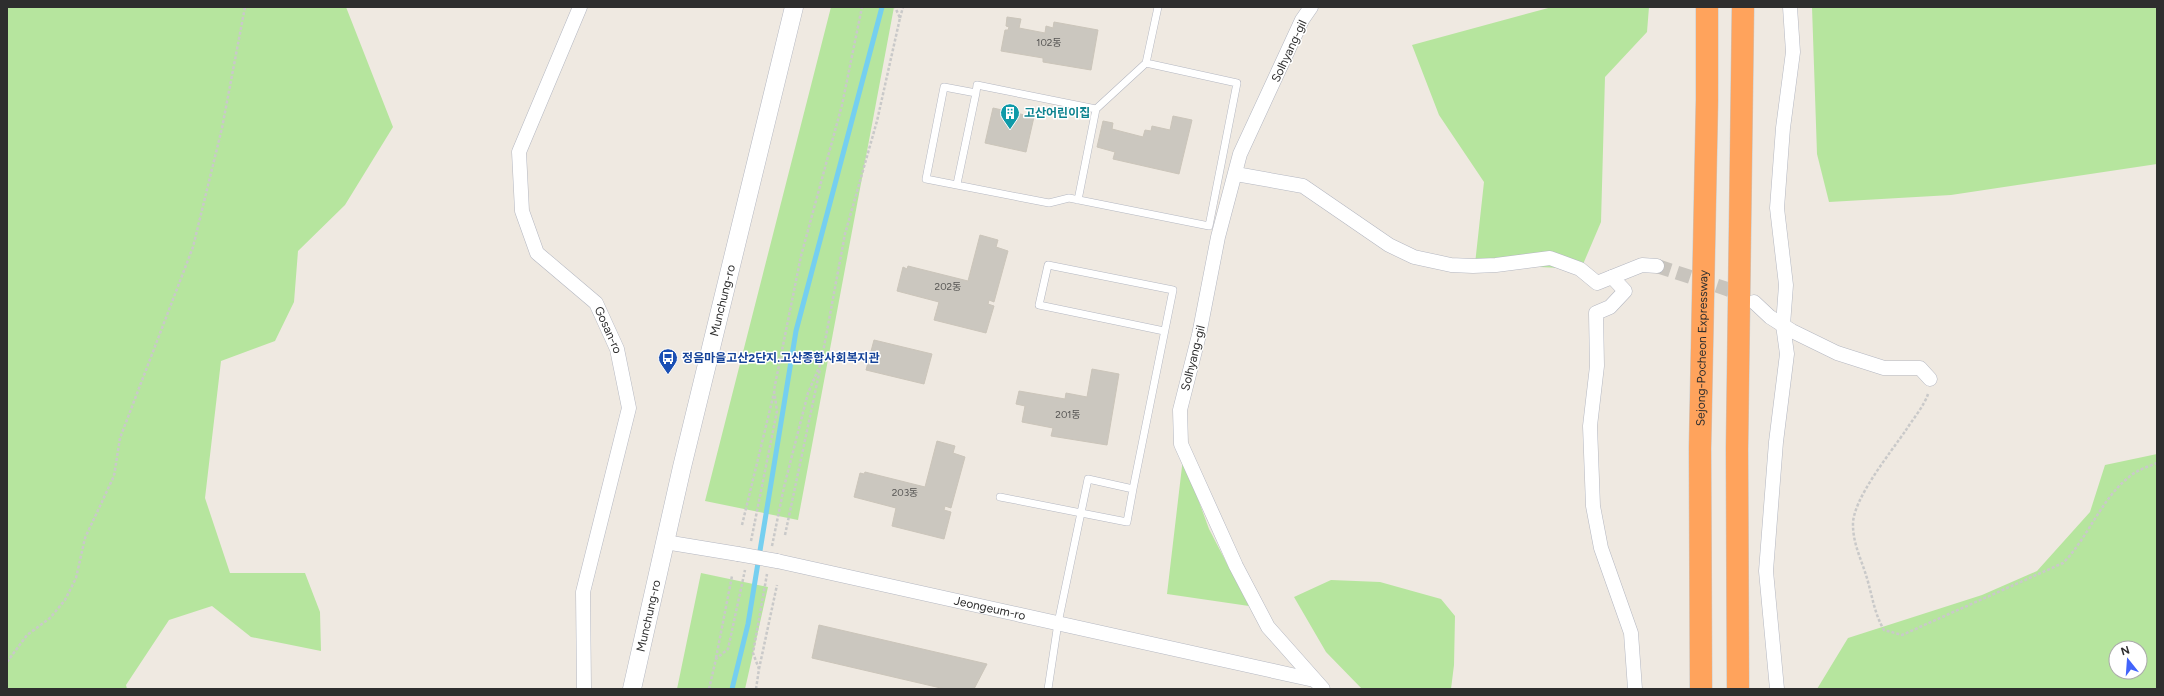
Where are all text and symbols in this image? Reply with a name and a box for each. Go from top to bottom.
street label: Solhyang-gil [1268,18,1310,84]
house number: 102동 [1036,36,1062,49]
building icon: 고산어린이집 [999,102,1021,130]
place label: 고산어린이집 [1024,106,1090,120]
street label: Munchung-ro [707,263,738,338]
street label: Sejong-Pocheon Expressway [1693,269,1711,426]
house number: 202동 [935,280,961,293]
street label: Gosan-ro [591,304,625,355]
street label: Solhyang-gil [1178,324,1208,392]
bus stop icon: 정음마을고산2단지.고산종합사회복지관 [657,347,679,375]
place label: 정음마을고산2단지.고산종합사회복지관 [682,351,880,365]
house number: 201동 [1055,408,1081,421]
house number: 203동 [892,486,918,499]
street label: Munchung-ro [634,579,663,653]
street label: Jeongeum-ro [953,593,1027,623]
north arrow [2108,640,2148,680]
text: N [2119,643,2131,658]

